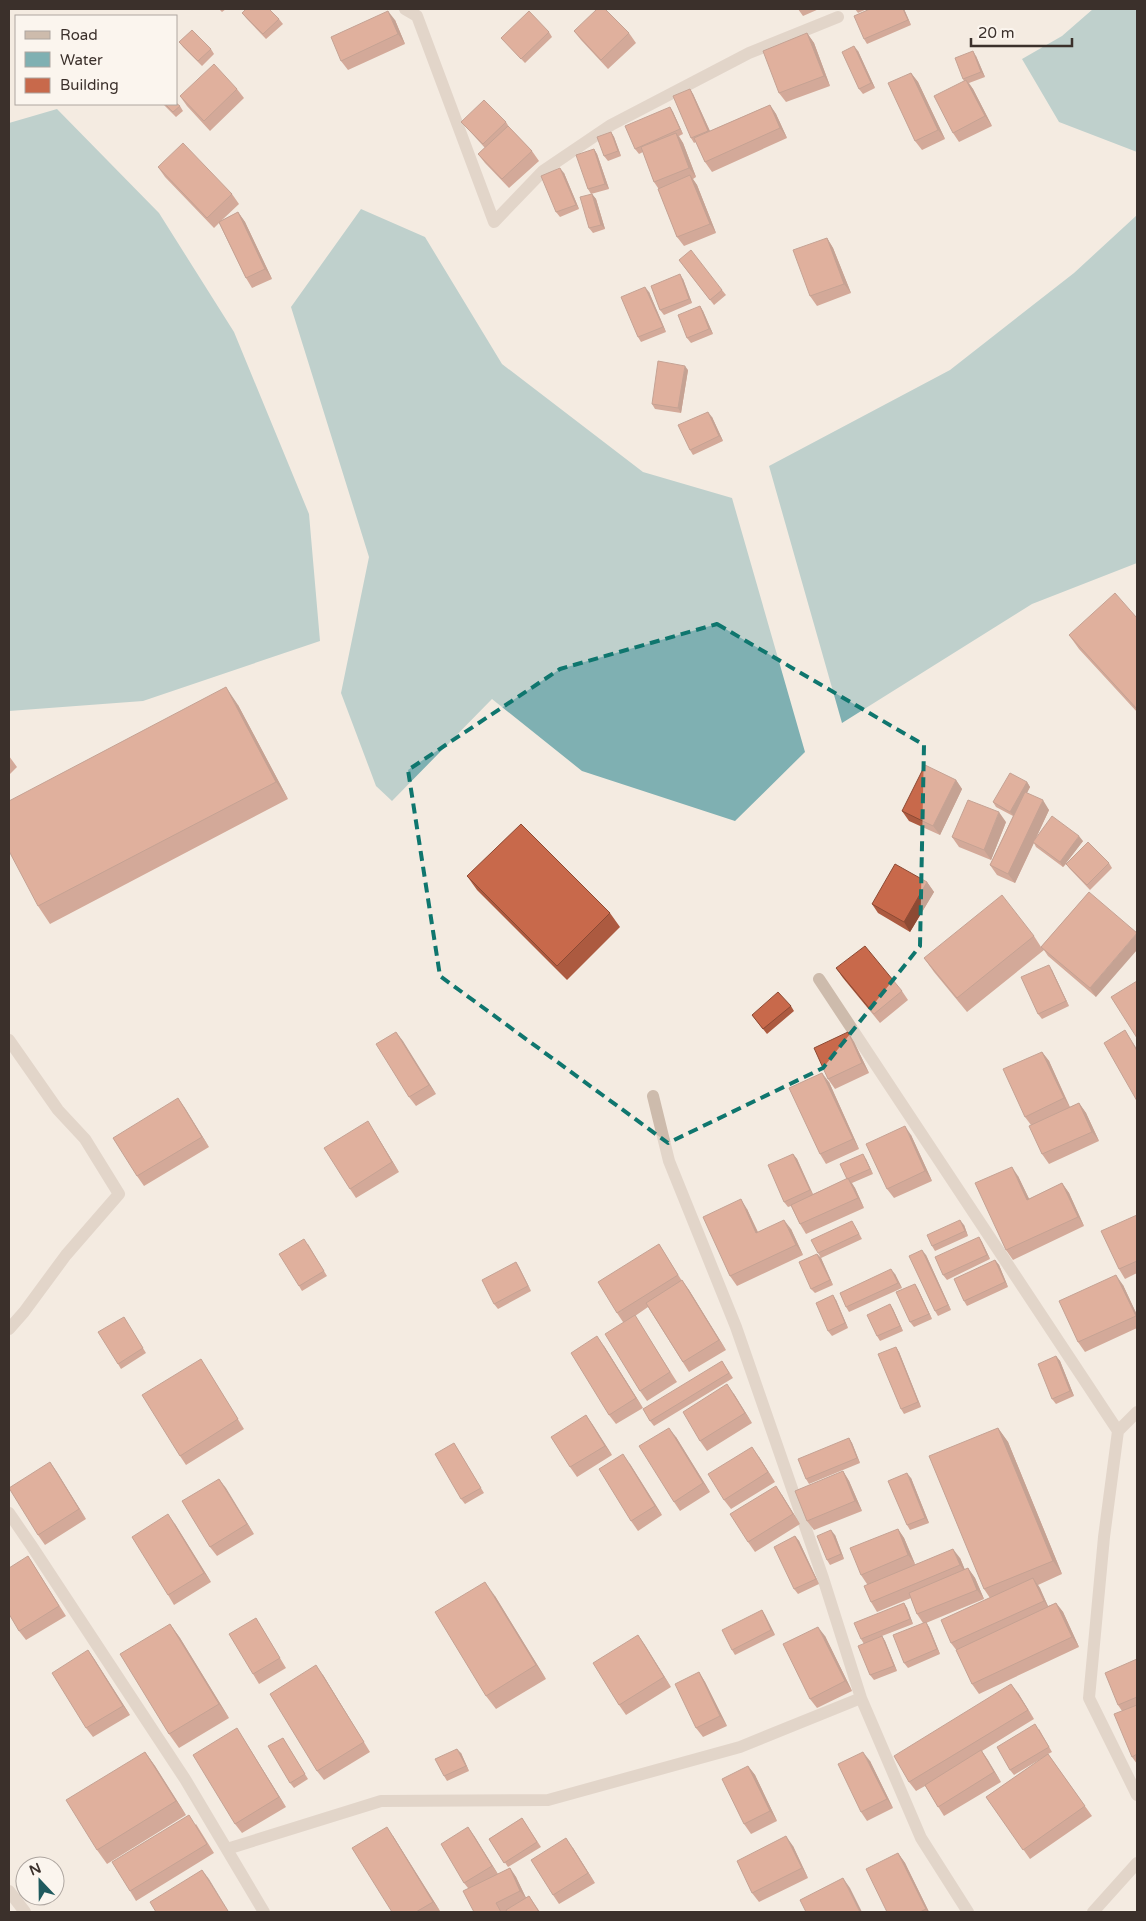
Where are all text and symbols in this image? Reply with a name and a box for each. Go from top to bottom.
legend [15,15,178,105]
scale bar [971,15,1072,47]
text: 20 m [978,24,1015,42]
text: Road [60,26,98,44]
text: Water [60,51,103,69]
text: Building [60,76,119,94]
north arrow [15,1856,65,1906]
text: N [27,1859,44,1879]

